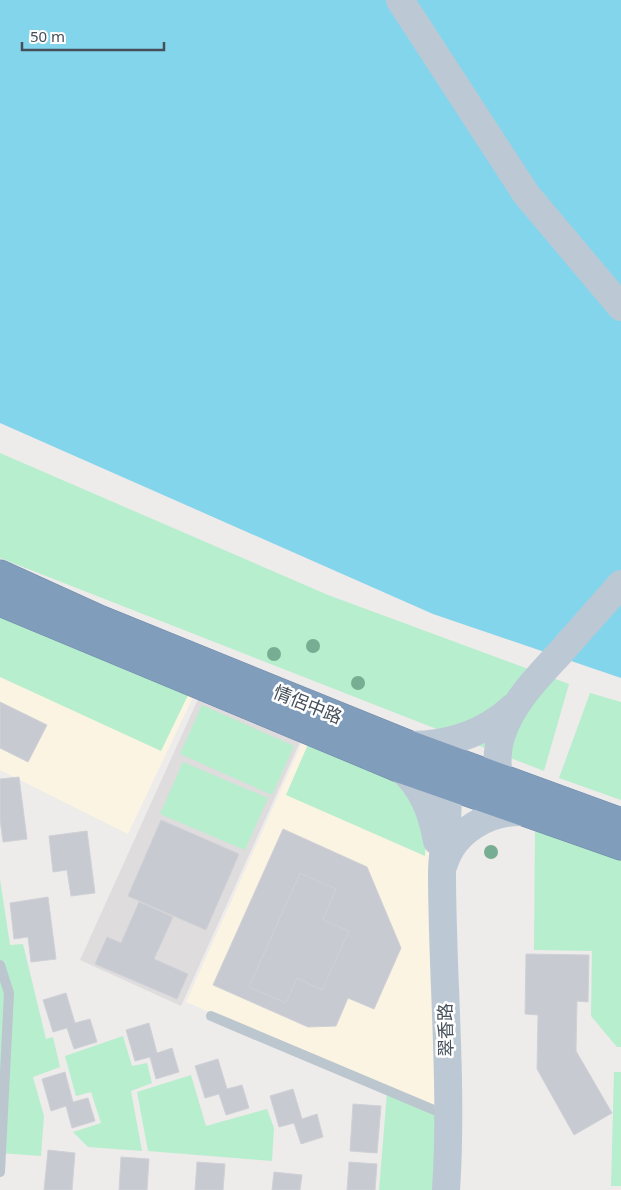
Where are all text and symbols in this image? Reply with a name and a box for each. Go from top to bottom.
scale bar [22,20,165,52]
text: 50 m [30,26,65,46]
street label: 情侶中路 [270,679,346,729]
street label: 翠香路 [433,1003,457,1057]

